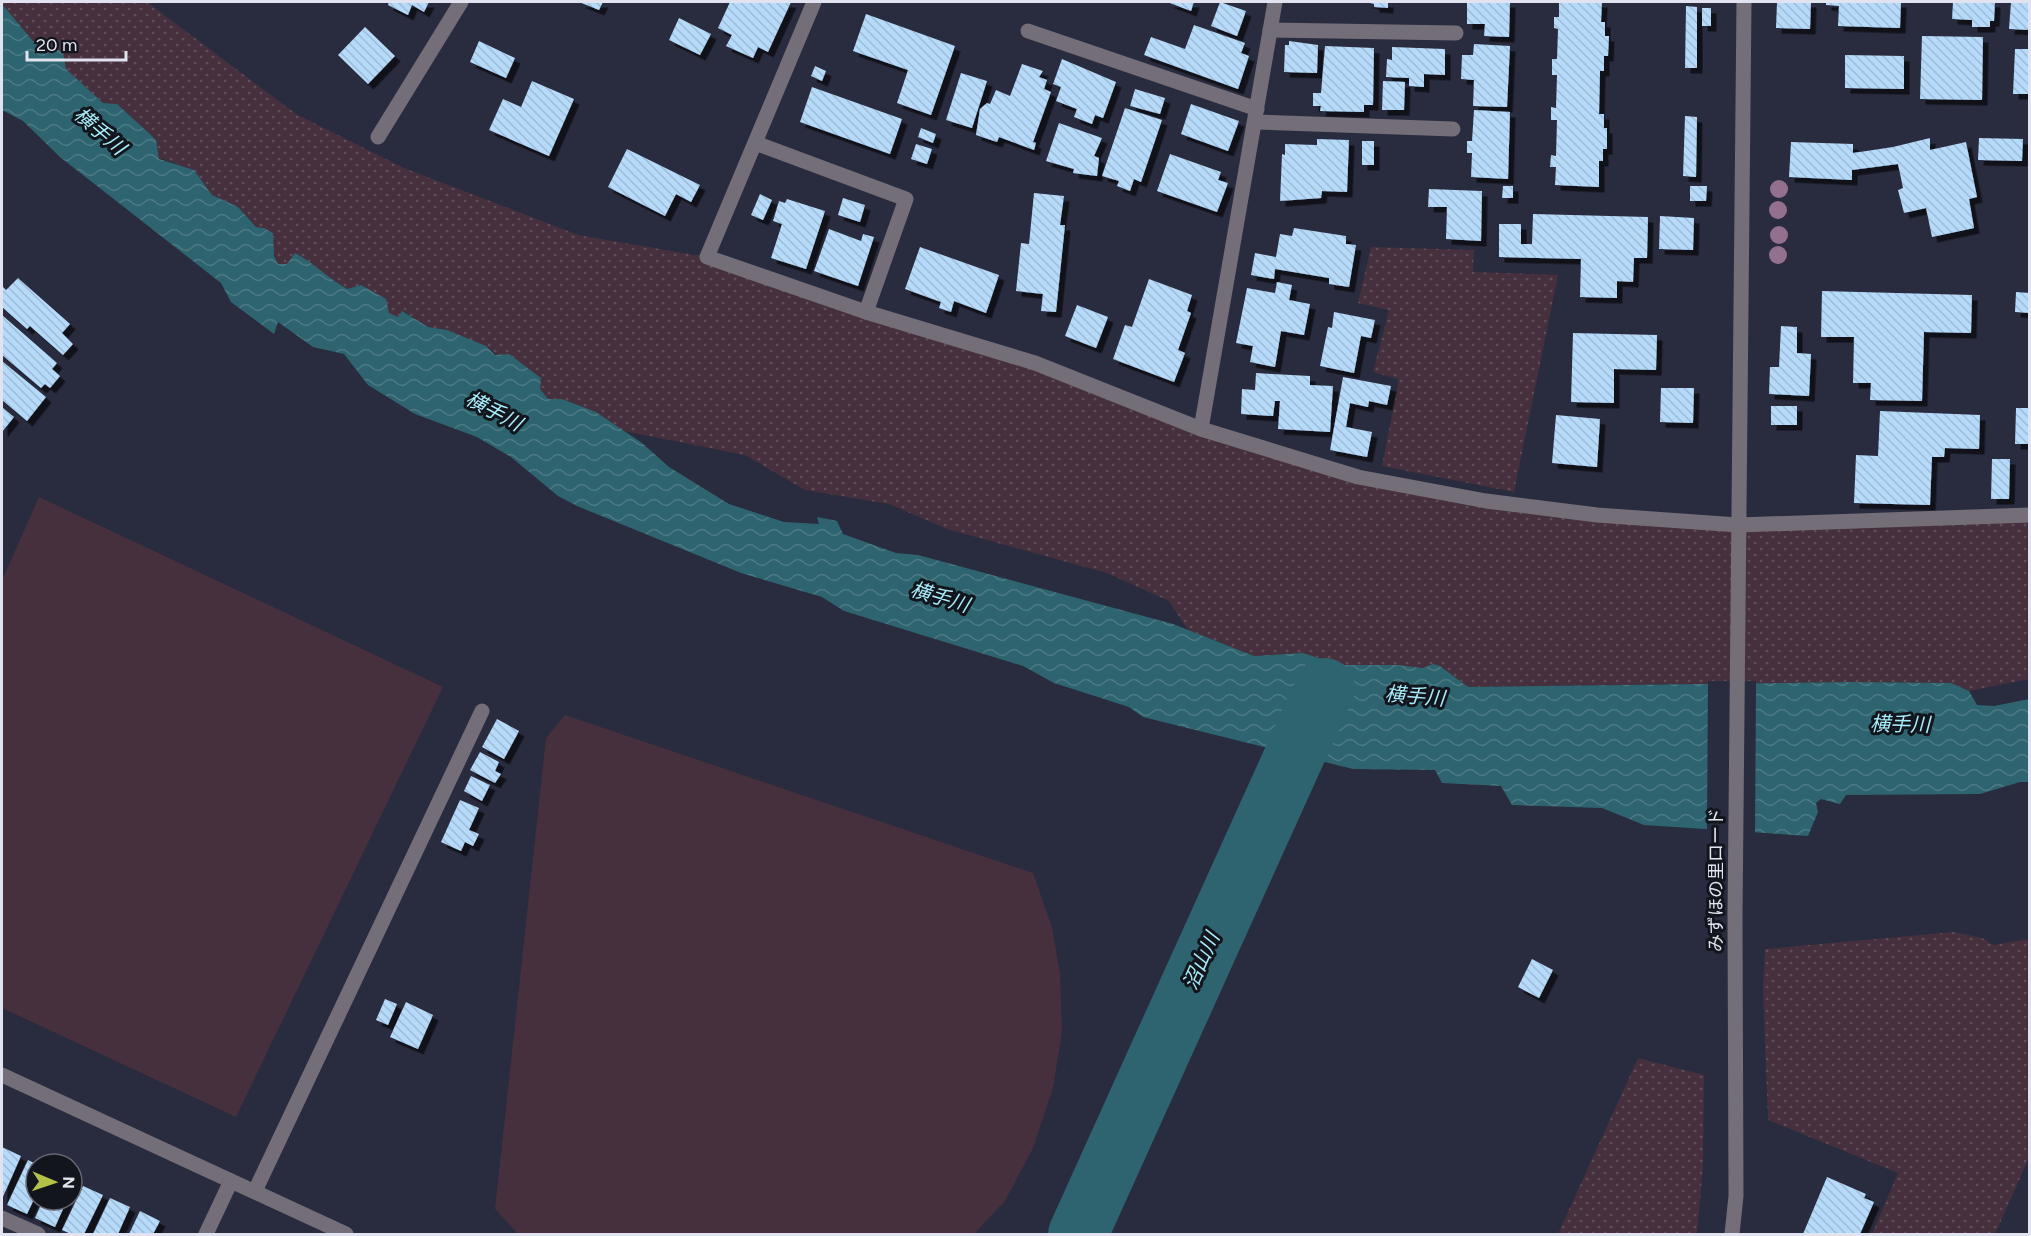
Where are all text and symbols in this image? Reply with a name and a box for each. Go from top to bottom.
scale bar [27,24,126,62]
text: 20 m [36,34,77,56]
water label: 横手川 [69,102,132,161]
water label: 横手川 [462,386,528,437]
water label: 横手川 [908,577,974,618]
water label: 横手川 [1384,681,1448,711]
water label: 横手川 [1870,711,1932,737]
street label: みずほの里ロード [1705,808,1727,952]
water label: 沼山川 [1178,927,1225,993]
north arrow [24,1152,84,1212]
text: N [59,1176,78,1189]

